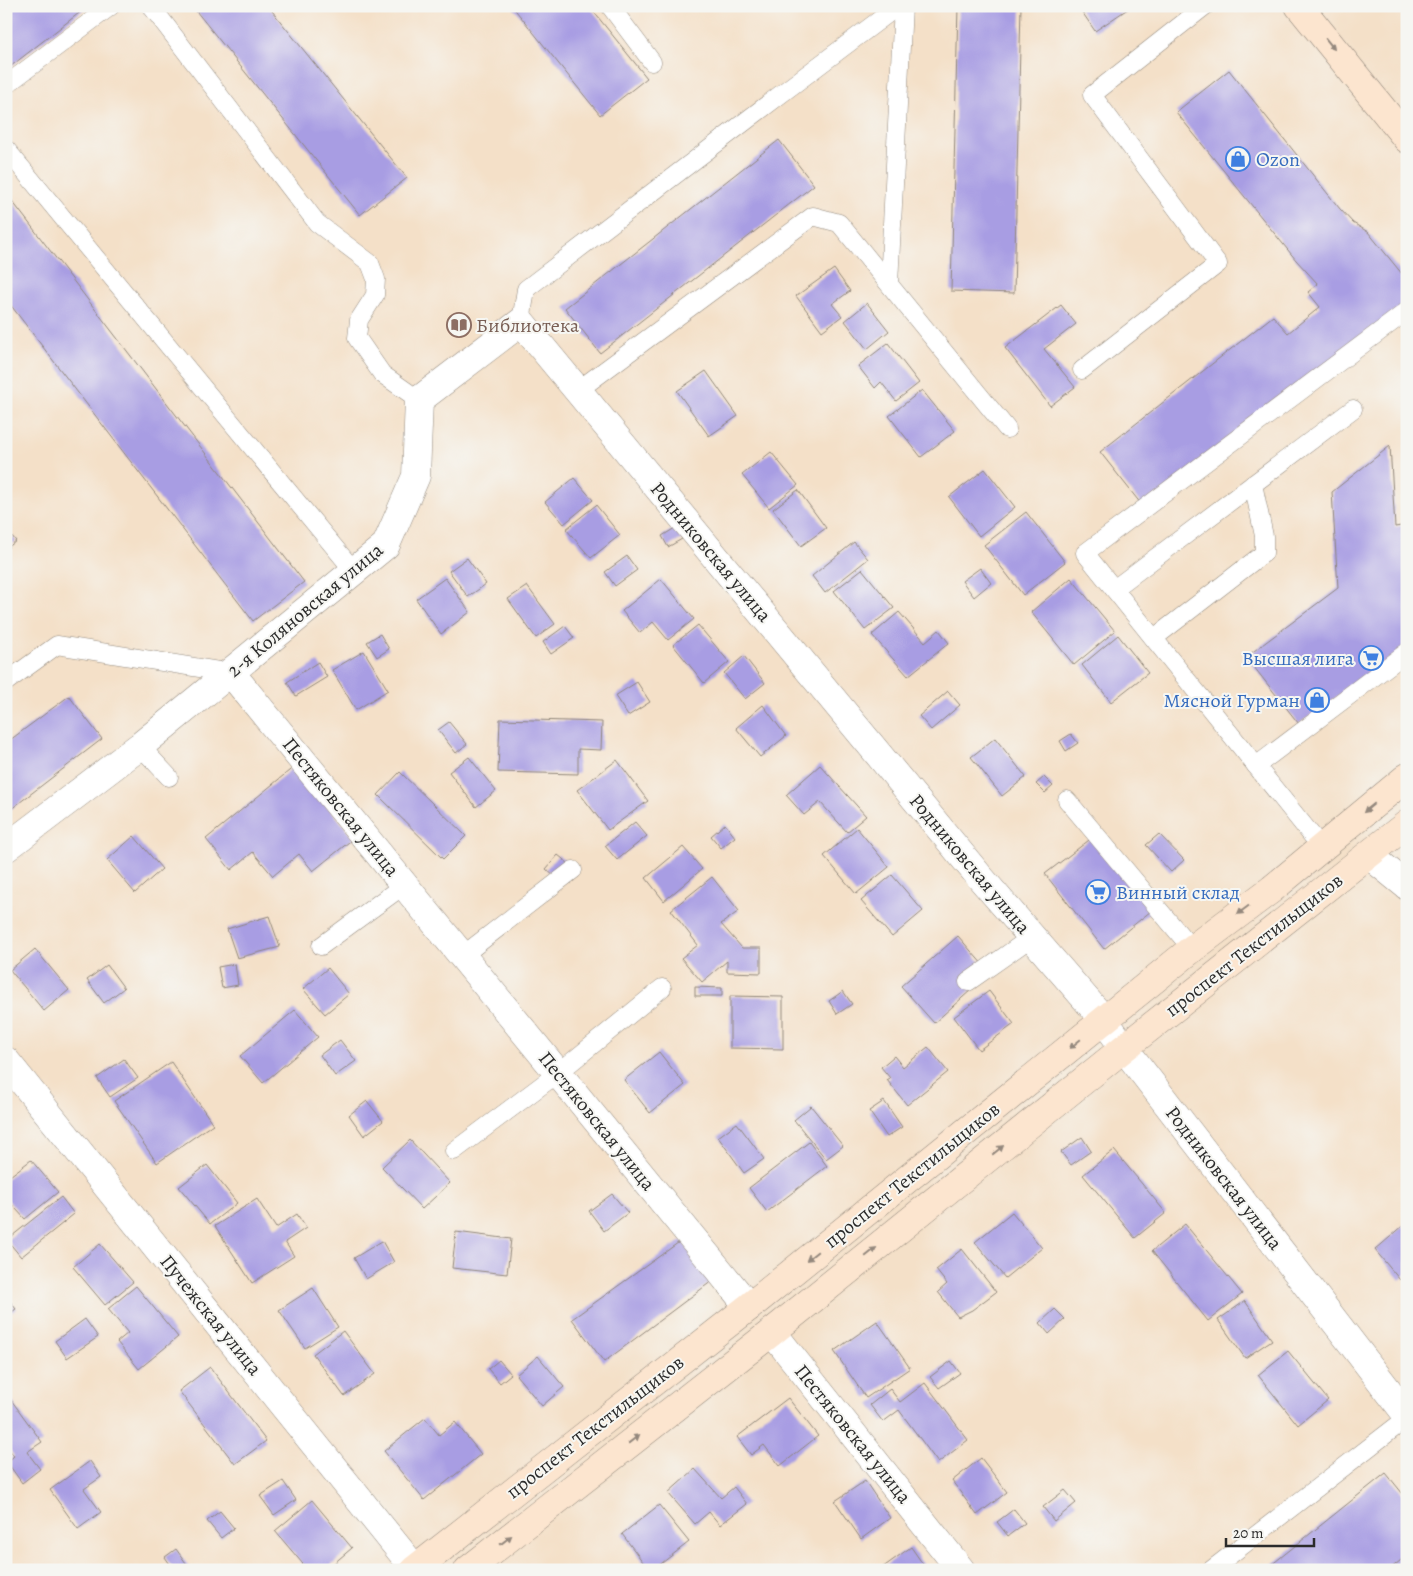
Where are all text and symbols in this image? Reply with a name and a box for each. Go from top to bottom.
one-way arrow [1324,37,1335,50]
shop icon: Ozon [1225,146,1251,172]
place label: Ozon [1256,146,1300,173]
library icon: Библиотека [446,312,472,338]
place label: Библиотека [476,312,580,339]
street label: Родниковская улица [644,476,778,629]
street label: 2-я Коляновская улица [221,536,389,683]
place label: Высшая лига [1242,645,1355,672]
supermarket icon: Высшая лига [1358,645,1384,671]
place label: Мясной Гурман [1164,687,1300,714]
shop icon: Мясной Гурман [1304,687,1330,713]
street label: Пестяковская улица [276,732,406,883]
street label: Родниковская улица [903,788,1037,941]
one-way arrow [1364,802,1376,814]
street label: проспект Текстильщиков [1159,867,1349,1023]
supermarket icon: Винный склад [1085,879,1111,905]
place label: Винный склад [1116,879,1240,906]
one-way arrow [1237,905,1250,916]
one-way arrow [1068,1038,1081,1049]
street label: Пестяковская улица [532,1046,662,1197]
street label: проспект Текстильщиков [818,1096,1006,1254]
street label: Родниковская улица [1159,1101,1289,1256]
one-way arrow [991,1144,1004,1155]
one-way arrow [865,1246,878,1257]
street label: Пучежская улица [154,1249,269,1382]
one-way arrow [806,1250,819,1261]
street label: проспект Текстильщиков [500,1349,690,1505]
street label: Пестяковская улица [788,1359,918,1510]
one-way arrow [628,1434,641,1445]
scale bar [1226,1516,1313,1548]
text: 20 m [1233,1523,1264,1543]
one-way arrow [500,1534,513,1545]

